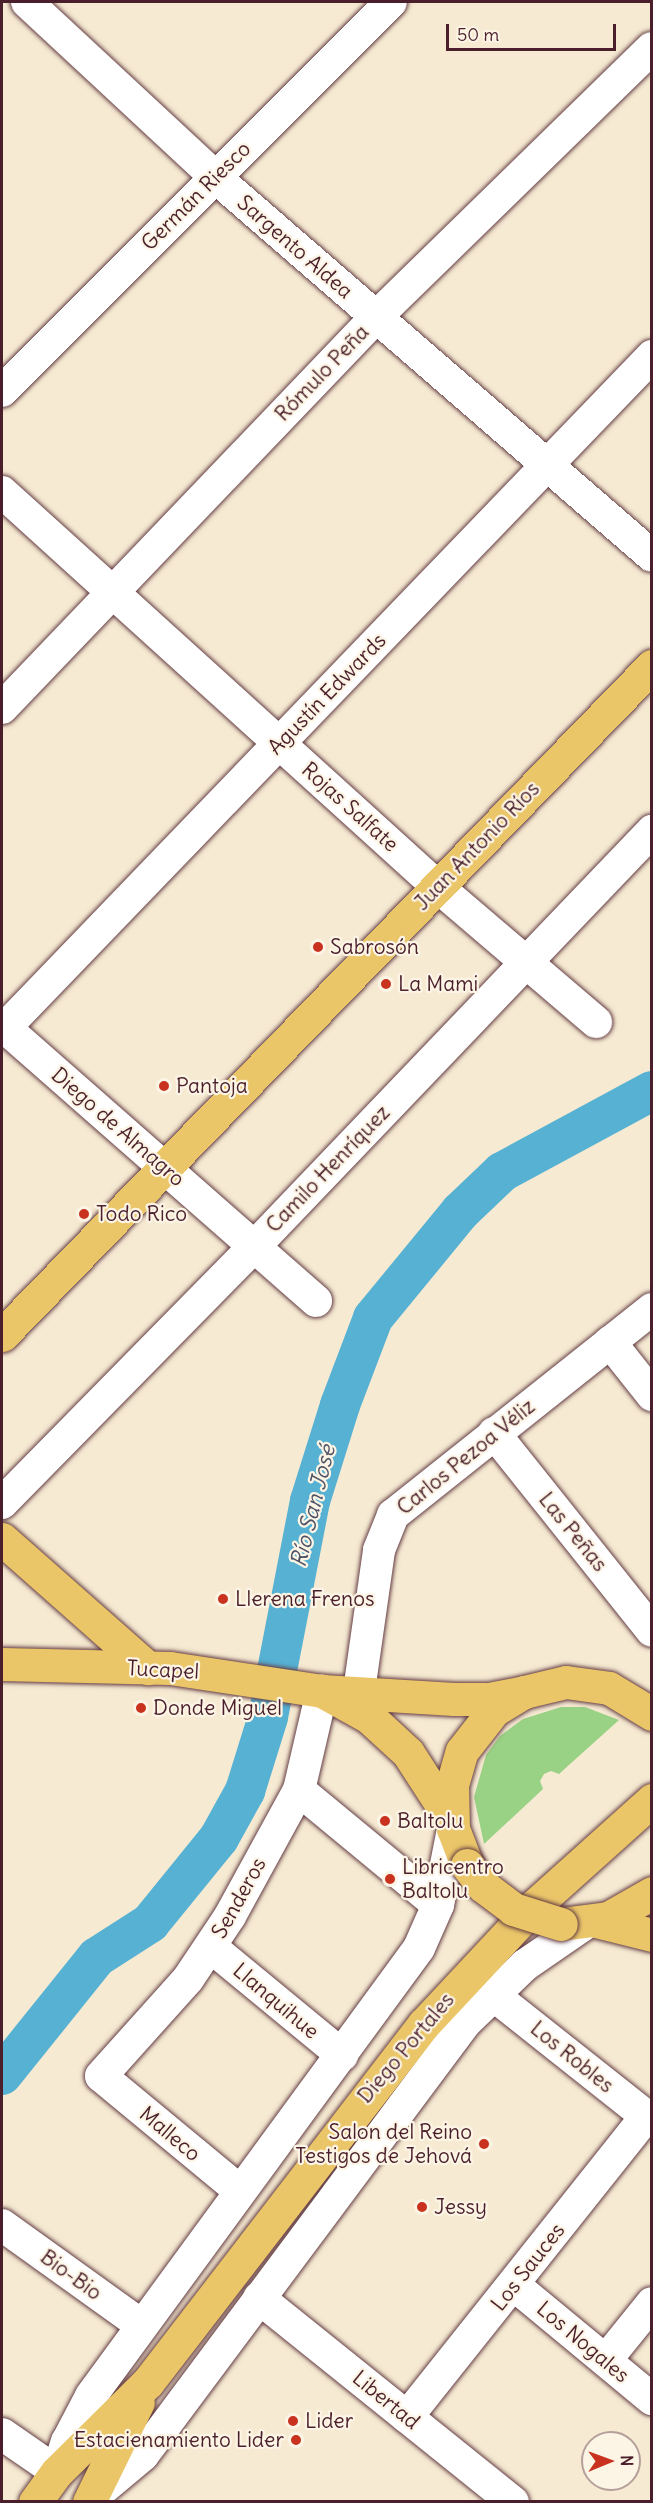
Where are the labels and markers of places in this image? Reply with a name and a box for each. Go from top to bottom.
place label: Sabrosón [330,934,419,960]
marker: Sabrosón [311,940,325,954]
place label: La Mami [398,971,478,997]
marker: La Mami [379,977,393,991]
place label: Pantoja [176,1073,248,1099]
marker: Pantoja [157,1079,171,1093]
place label: Todo Rico [96,1201,187,1227]
marker: Todo Rico [77,1207,91,1221]
place label: Llerena Frenos [235,1586,375,1612]
marker: Llerena Frenos [216,1592,230,1606]
place label: Donde Miguel [153,1695,282,1721]
marker: Donde Miguel [134,1701,148,1715]
place label: Baltolu [397,1808,463,1834]
marker: Baltolu [378,1814,392,1828]
place label: Libricentro Baltolu [402,1854,504,1904]
marker: Libricentro Baltolu [383,1872,397,1886]
place label: Salon del Reino Testigos de Jehová [295,2119,472,2169]
marker: Salon del Reino Testigos de Jehová [477,2137,491,2151]
place label: Jessy [434,2194,487,2220]
marker: Jessy [415,2200,429,2214]
place label: Lider [305,2408,353,2434]
marker: Lider [286,2414,300,2428]
place label: Estacienamiento Lider [74,2427,284,2453]
marker: Estacienamiento Lider [289,2433,303,2447]

